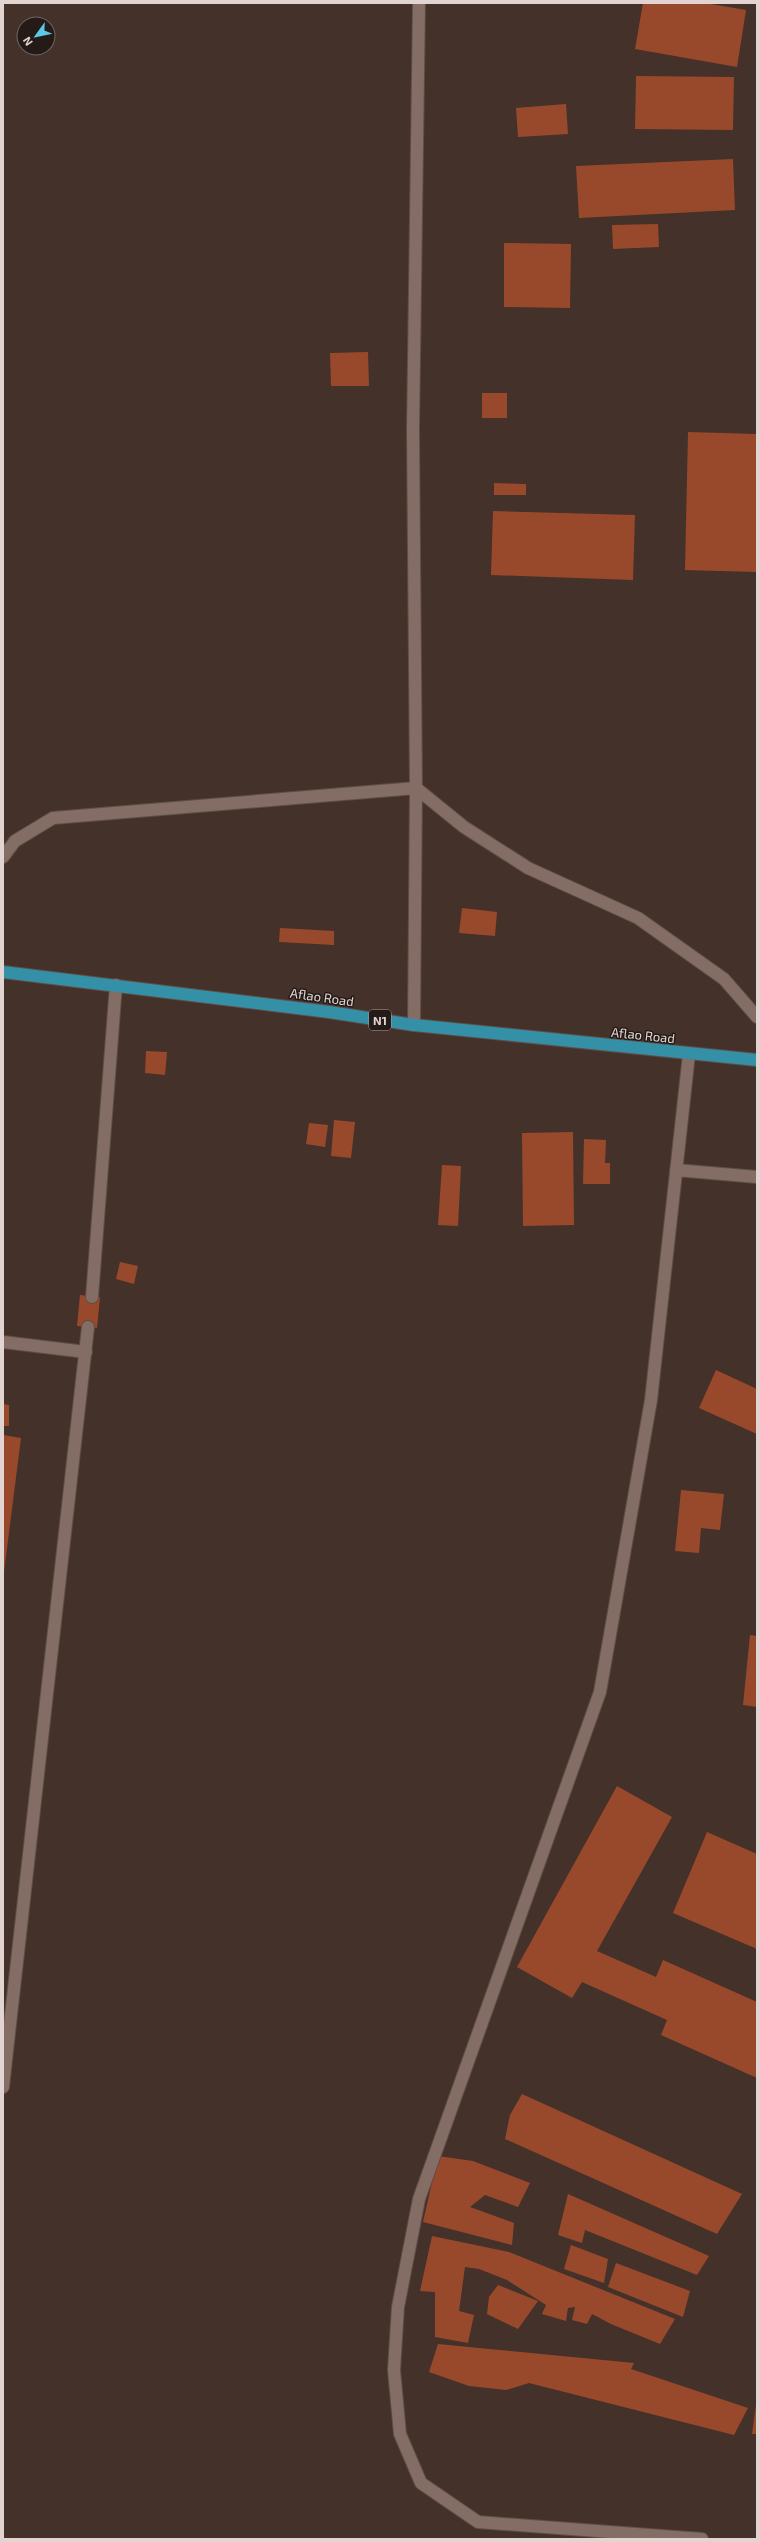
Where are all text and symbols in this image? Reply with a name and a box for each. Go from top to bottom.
north arrow [16,16,56,56]
text: N [20,35,35,49]
street label: Aflao Road [289,985,355,1009]
road number: N1 [369,1010,391,1030]
street label: Aflao Road [610,1024,676,1046]

